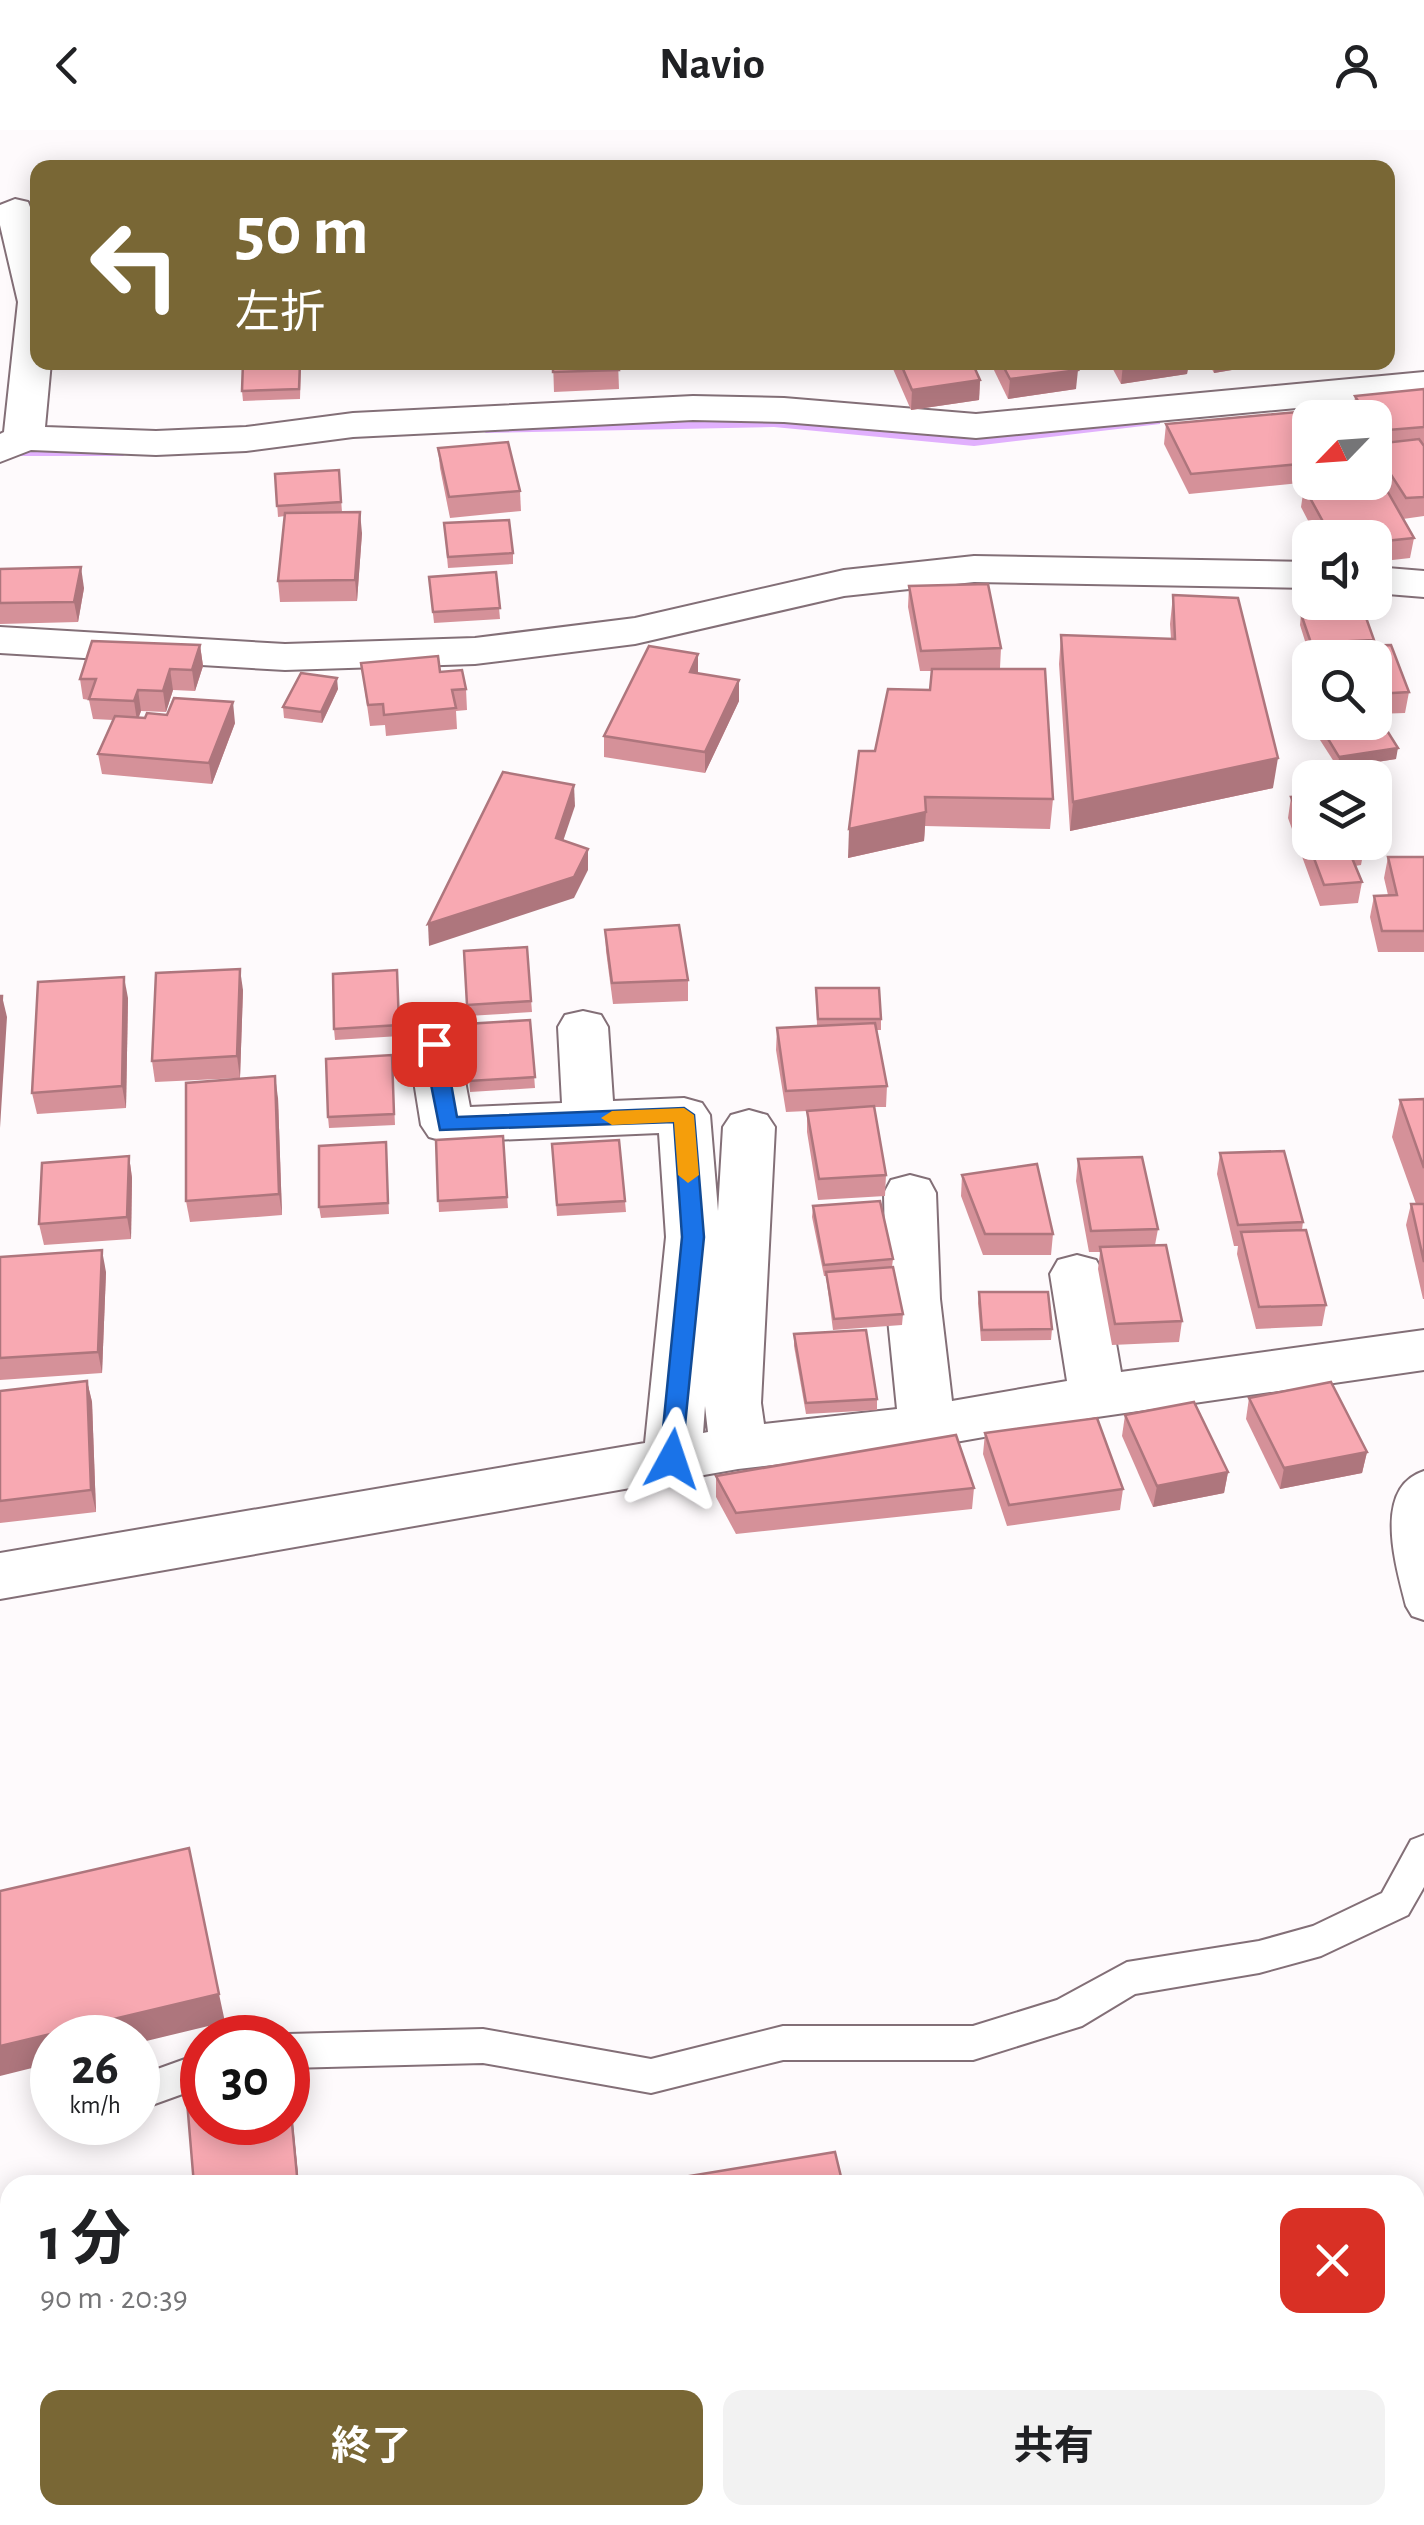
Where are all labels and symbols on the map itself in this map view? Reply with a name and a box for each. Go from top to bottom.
north arrow [1292,400,1392,500]
pin [392,1002,477,1087]
position arrow [620,1407,724,1511]
speed limit sign: 30 [180,2015,310,2145]

